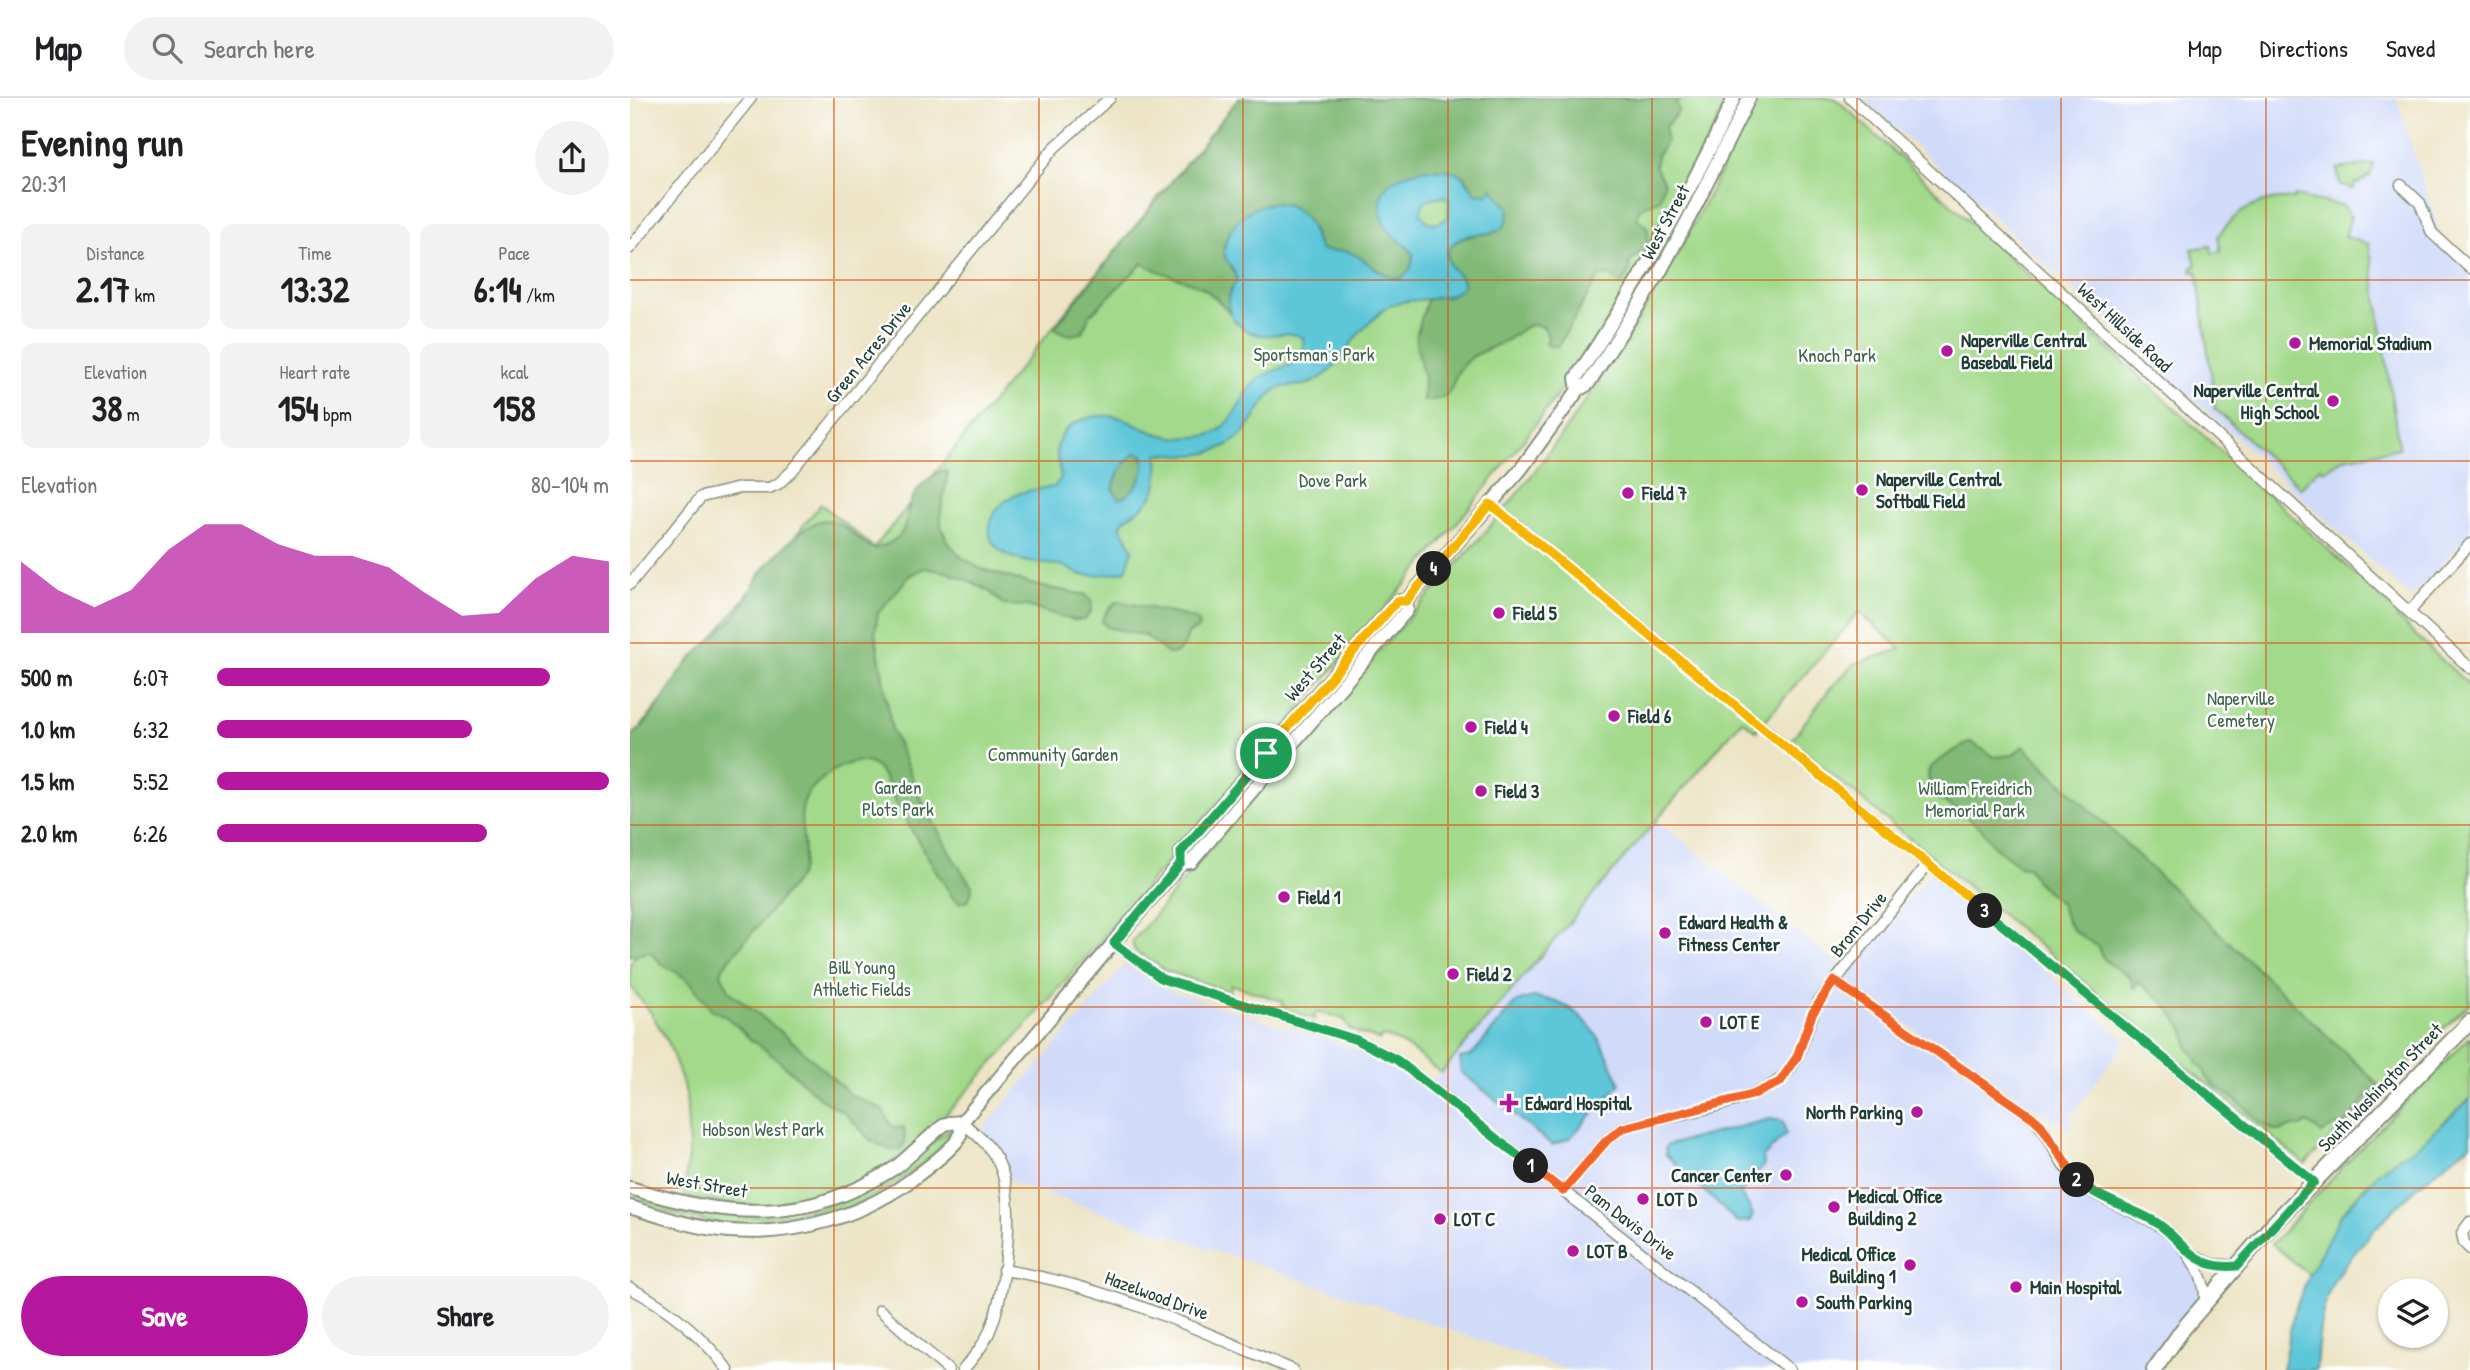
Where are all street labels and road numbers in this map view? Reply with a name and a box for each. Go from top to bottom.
street label: West Street [1634,179,1696,264]
street label: West Hillside Road [2072,276,2178,378]
street label: Green Acres Drive [819,295,917,408]
street label: West Street [1278,627,1352,706]
street label: Brom Drive [1823,885,1893,962]
street label: South Washington Street [2312,1016,2449,1157]
street label: West Street [664,1164,750,1204]
street label: Pam Davis Drive [1580,1178,1683,1266]
street label: Hazelwood Drive [1101,1264,1213,1326]

